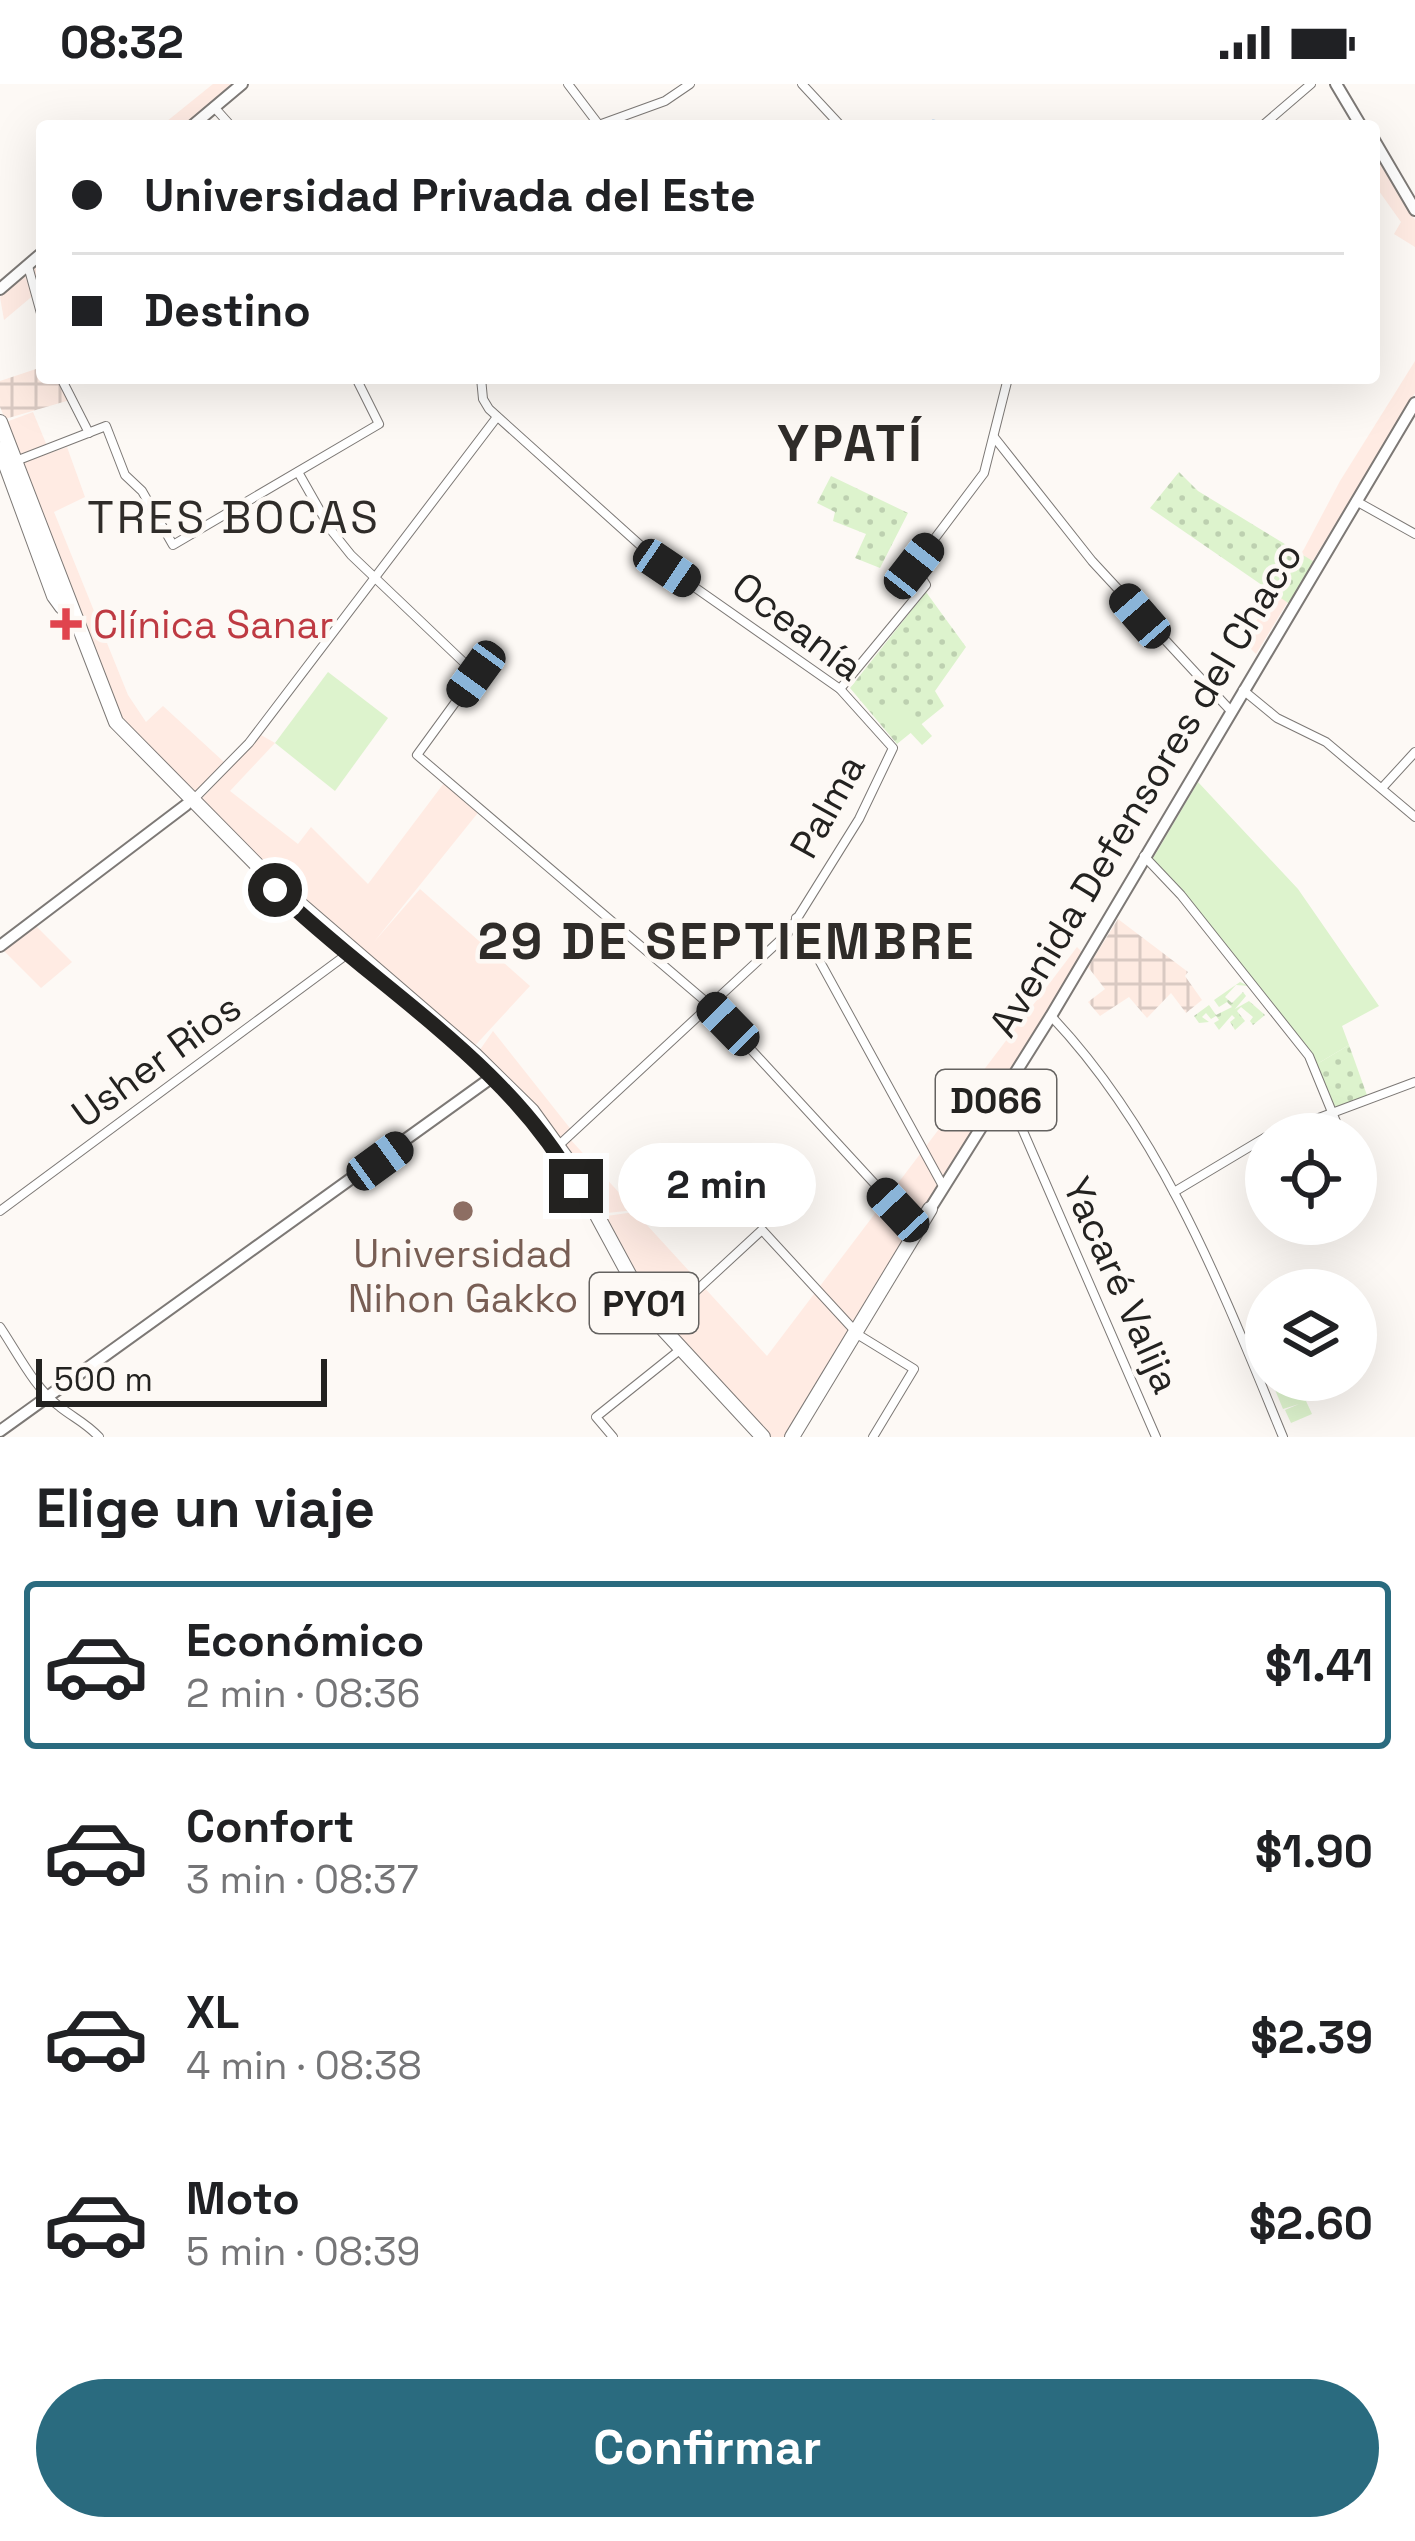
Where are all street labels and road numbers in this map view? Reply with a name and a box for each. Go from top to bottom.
street label: Avenida Defensores del Chaco [978,533,1313,1045]
street label: Oceanía [723,561,873,691]
street label: Palma [779,746,876,867]
street label: Usher Rios [62,983,250,1138]
road number: D066 [936,1070,1056,1130]
street label: Yacaré Valija [1052,1170,1191,1401]
road number: PY01 [590,1273,698,1333]

